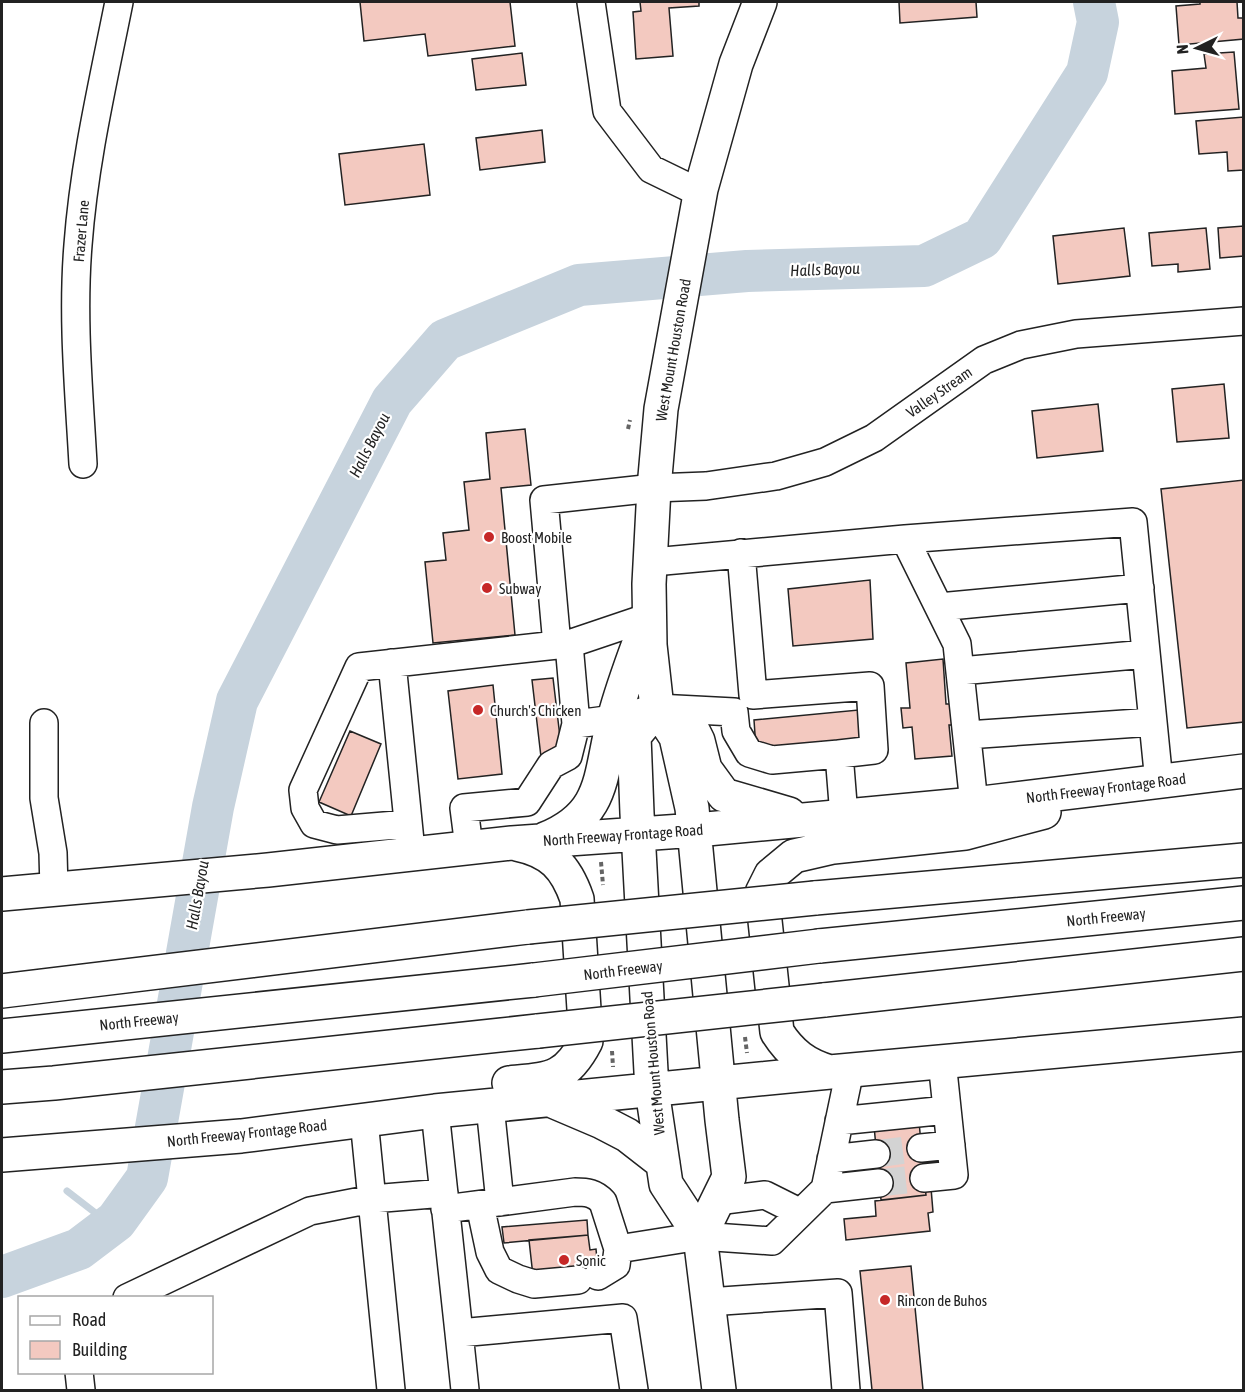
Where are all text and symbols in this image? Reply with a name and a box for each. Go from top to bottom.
north arrow [1167,18,1227,78]
text: N [1173,44,1191,55]
street label: Frazer Lane [70,199,92,263]
water label: Halls Bayou [790,259,860,280]
street label: West Mount Houston Road [652,277,694,423]
street label: Valley Stream [903,363,975,421]
water label: Halls Bayou [345,410,394,481]
place label: Boost Mobile [501,529,572,546]
marker: Boost Mobile [482,530,496,544]
place label: Subway [499,580,541,597]
marker: Subway [480,581,494,595]
place label: Church's Chicken [490,702,581,719]
marker: Church's Chicken [471,703,485,717]
street label: North Freeway Frontage Road [1025,770,1187,806]
street label: North Freeway Frontage Road [542,821,704,849]
water label: Halls Bayou [182,859,213,931]
street label: North Freeway [1066,904,1146,930]
street label: North Freeway [583,957,663,983]
street label: West Mount Houston Road [638,990,668,1136]
street label: North Freeway [99,1008,179,1034]
street label: North Freeway Frontage Road [166,1116,328,1150]
place label: Sonic [576,1252,606,1269]
marker: Sonic [557,1253,571,1267]
place label: Rincon de Buhos [897,1292,987,1309]
marker: Rincon de Buhos [878,1293,892,1307]
legend [18,1296,213,1374]
text: Road [72,1309,106,1330]
text: Building [72,1339,127,1360]

